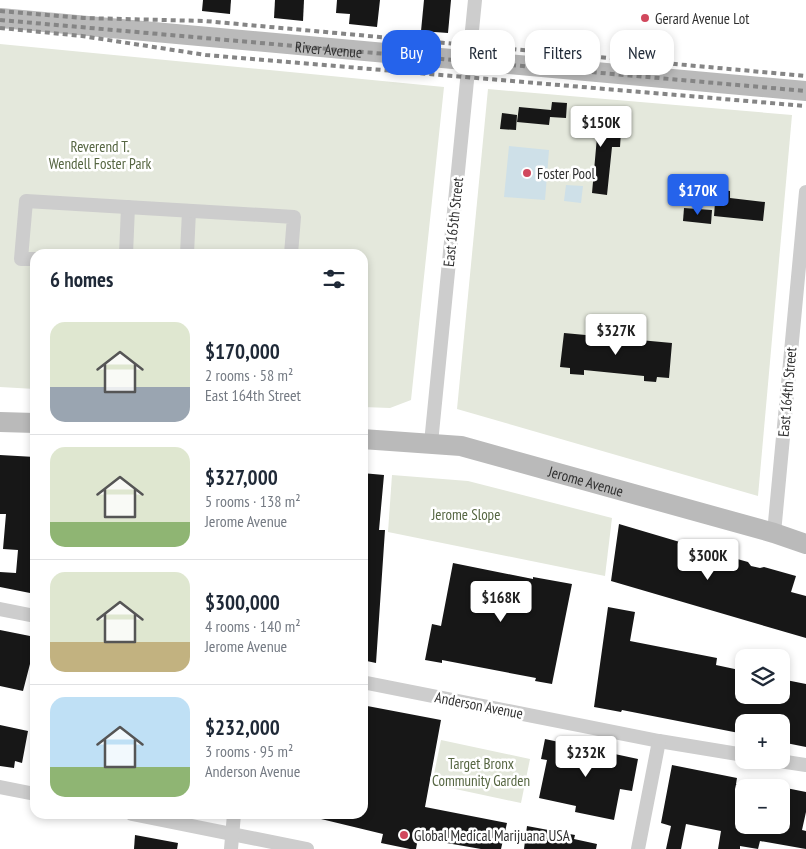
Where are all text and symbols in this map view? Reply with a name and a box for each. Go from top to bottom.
place label: Gerard Avenue Lot [655,9,749,28]
marker: Gerard Avenue Lot [639,12,651,24]
chip: Buy [382,30,441,75]
chip: Rent [451,30,515,75]
chip: Filters [525,30,600,75]
chip: New [610,30,674,75]
street label: River Avenue [294,37,363,61]
pin: $150K [566,106,636,148]
text: $150K [582,112,620,132]
park label: Reverend T. Wendell Foster Park [49,137,152,173]
place label: Foster Pool [537,164,596,183]
marker: Foster Pool [521,167,533,179]
pin: $170K [663,174,733,216]
street label: East 165th Street [439,176,467,268]
text: $170K [679,180,717,200]
icon: filters [320,265,348,293]
text: 6 homes [50,266,113,293]
pin: $327K [581,314,651,356]
text: $327K [597,320,635,340]
text: $170,000 [205,338,280,365]
icon: home [90,342,150,402]
street label: East 164th Street [774,346,800,438]
text: 2 rooms · 58 m² [205,365,293,385]
text: East 164th Street [205,385,301,405]
street label: Jerome Avenue [545,461,626,500]
text: $327,000 [205,464,278,491]
icon: home [90,467,150,527]
text: 5 rooms · 138 m² [205,491,301,511]
park label: Jerome Slope [431,505,500,524]
text: Jerome Avenue [205,511,287,531]
pin: $300K [673,538,743,581]
text: $300K [689,545,727,565]
pin: $168K [466,580,536,623]
text: $168K [482,587,520,607]
text: $300,000 [205,589,280,616]
icon: home [90,592,150,652]
text: 4 rooms · 140 m² [205,616,301,636]
text: Jerome Avenue [205,636,287,656]
map controls [735,649,790,834]
button: layers [735,649,790,704]
street label: Anderson Avenue [433,687,525,723]
text: $232,000 [205,714,280,741]
button: + [735,714,790,769]
icon: home [90,717,150,777]
pin: $232K [551,736,621,778]
text: 3 rooms · 95 m² [205,741,293,761]
text: $232K [567,742,605,762]
park label: Target Bronx Community Garden [432,754,530,790]
text: Anderson Avenue [205,761,300,781]
button: − [735,779,790,834]
place label: Global Medical Marijuana USA [414,826,571,845]
marker: Global Medical Marijuana USA [398,829,410,841]

